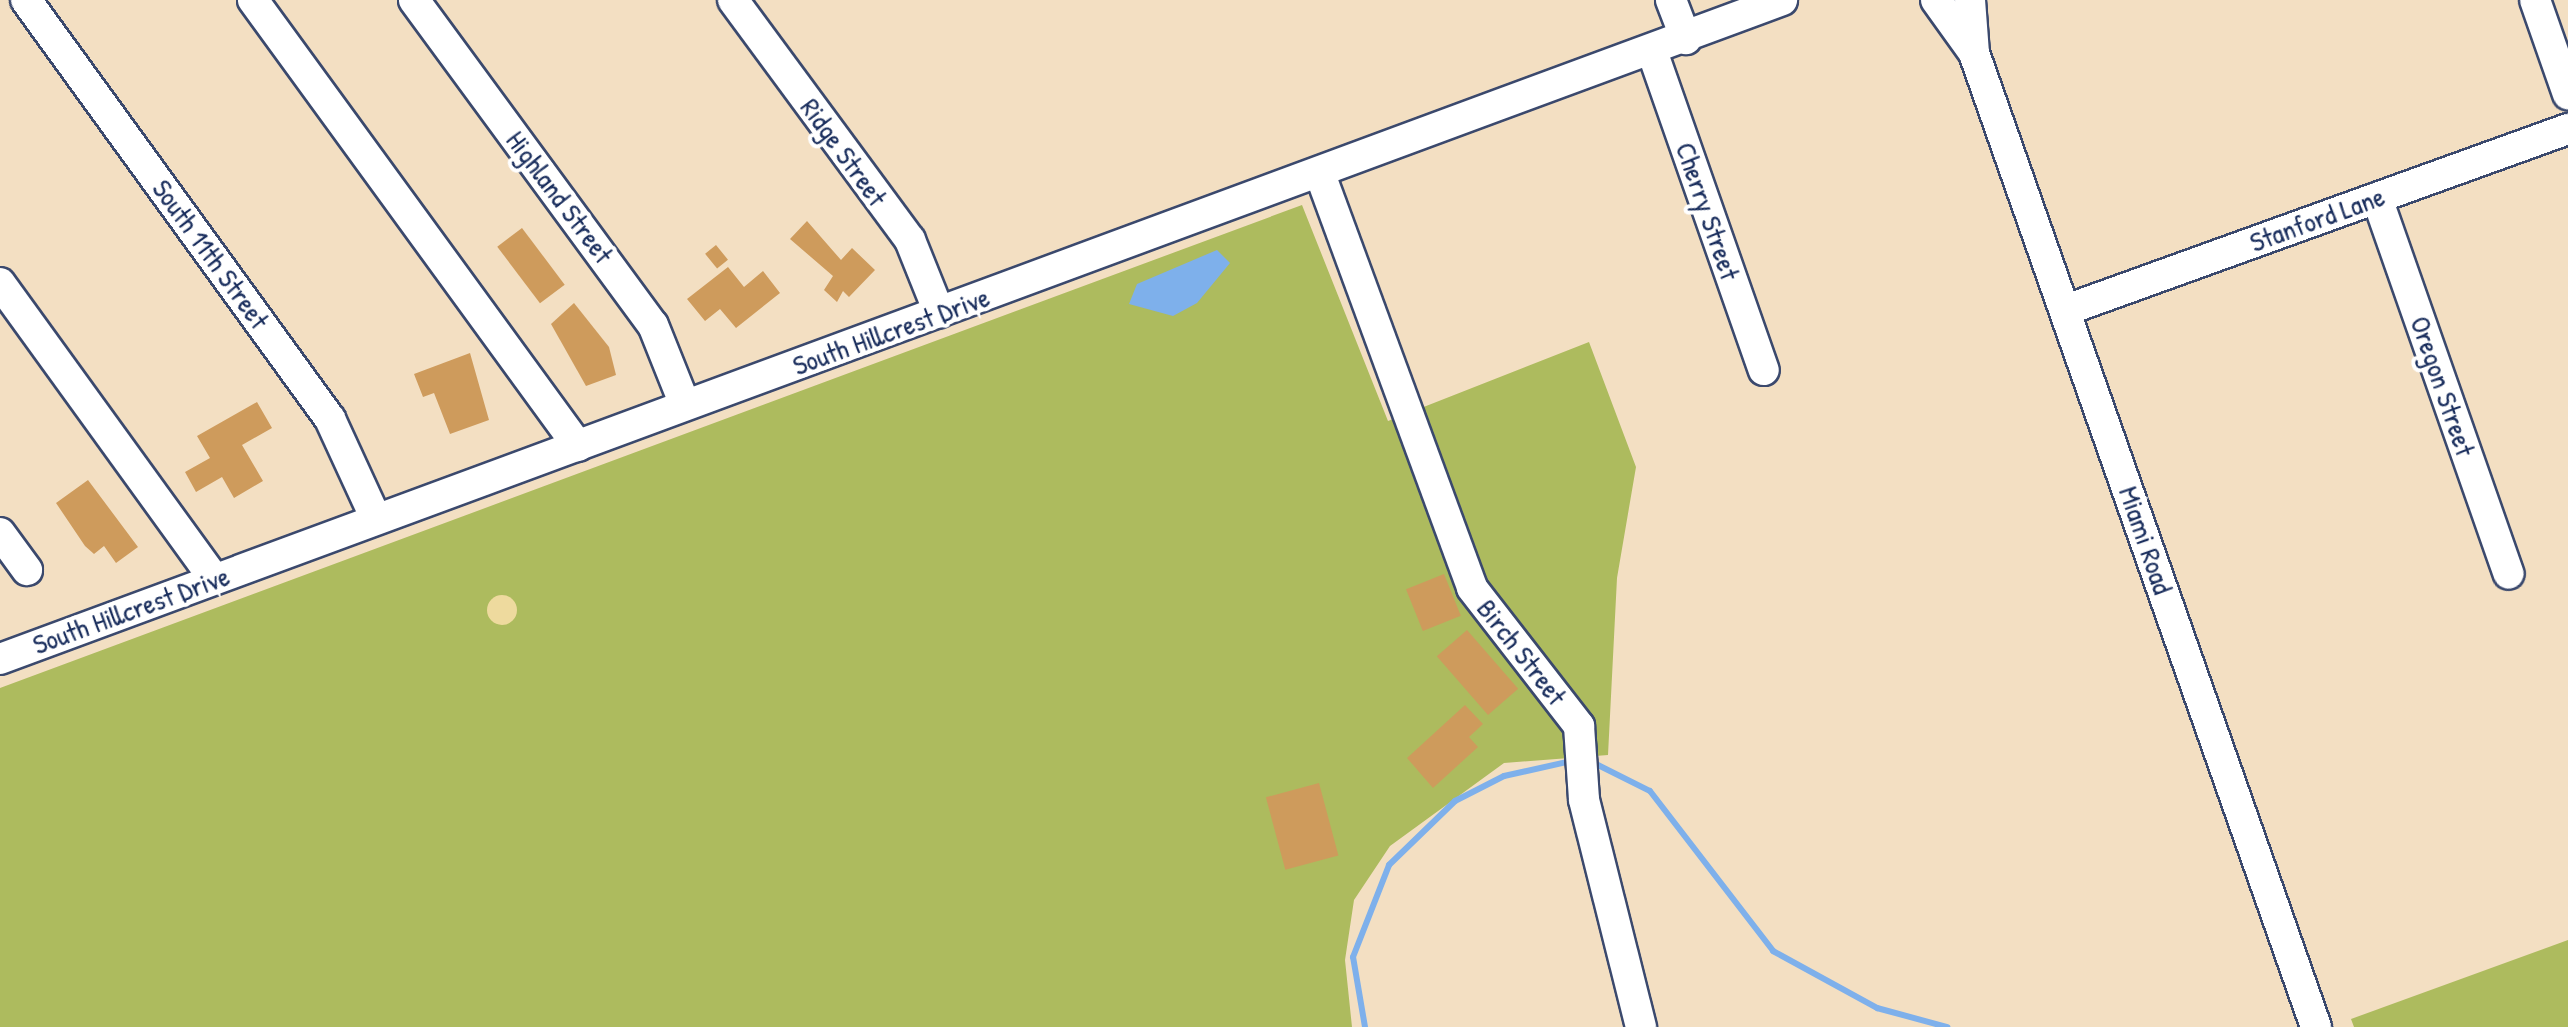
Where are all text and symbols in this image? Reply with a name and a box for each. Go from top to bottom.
street label: Ridge Street [794,92,894,212]
street label: Highland Street [499,124,621,270]
street label: Cherry Street [1669,138,1747,284]
street label: South 11th Street [146,173,276,335]
street label: Stanford Lane [2245,179,2389,259]
street label: South Hillcrest Drive [788,280,994,382]
street label: Oregon Street [2403,312,2483,460]
street label: Miami Road [2112,482,2180,598]
street label: South Hillcrest Drive [28,559,234,661]
street label: Birch Street [1470,592,1574,712]

